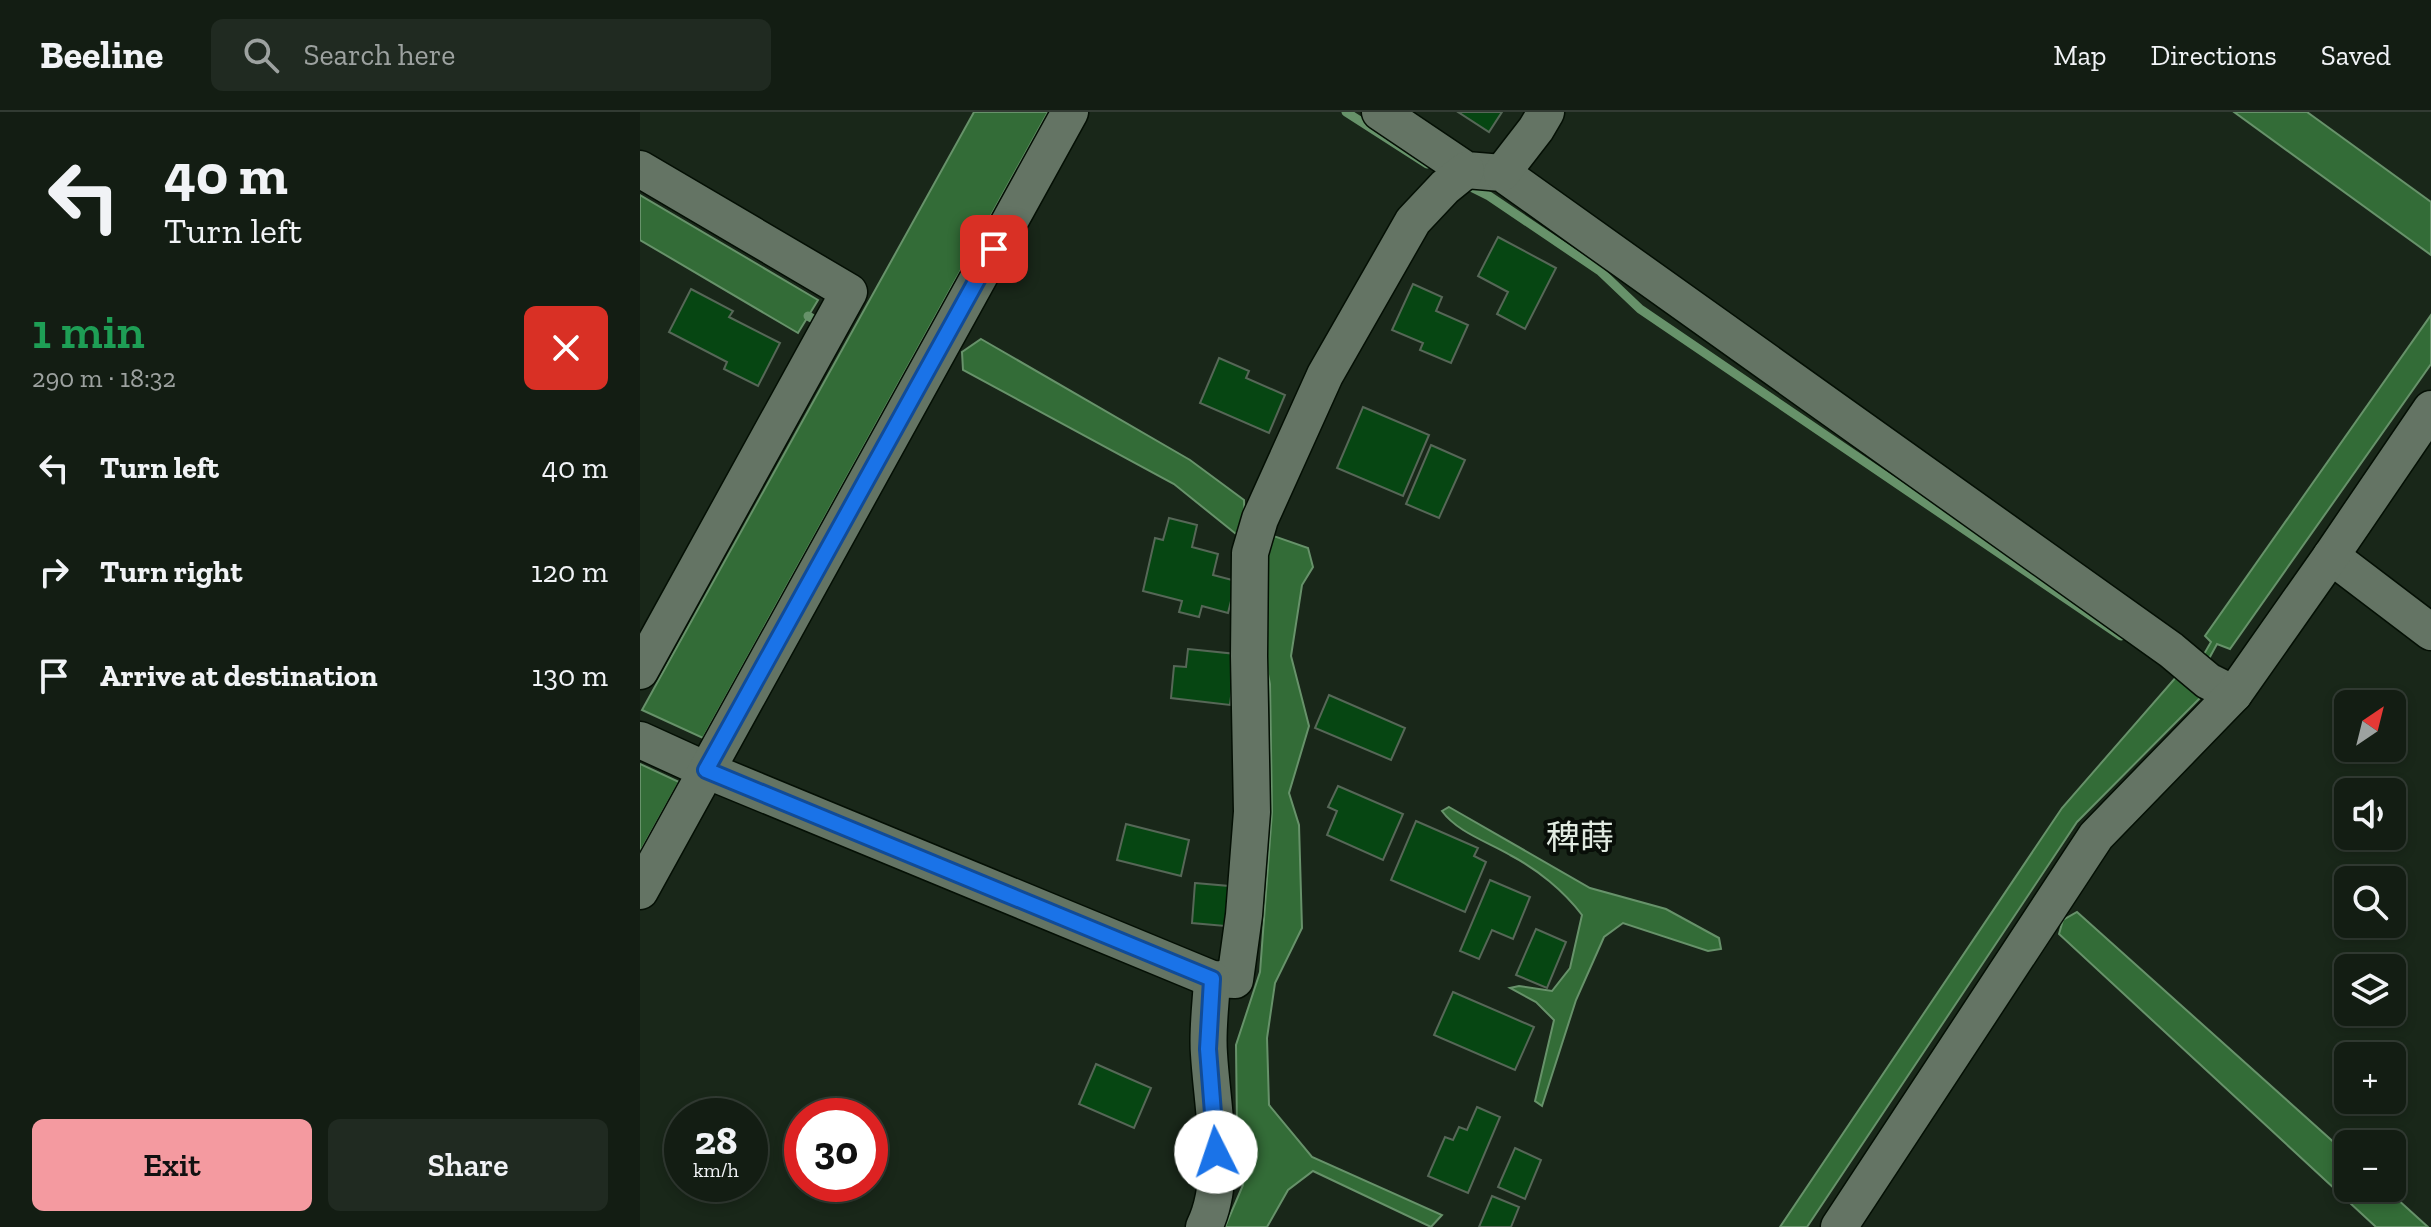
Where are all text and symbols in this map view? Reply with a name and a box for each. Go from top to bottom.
search box [211,19,771,91]
text: Beeline [40,32,163,78]
icon: search [239,33,283,77]
text: Search here [303,37,455,73]
text: Map [2053,39,2106,72]
text: Directions [2150,39,2277,72]
text: Saved [2321,39,2391,72]
text: 40 m [164,141,288,208]
icon: left [32,144,136,248]
text: Turn left [164,209,302,252]
pin [960,215,1028,283]
icon: arrive [972,227,1016,271]
text: 1 min [32,303,145,360]
button: close [524,306,608,390]
text: 290 m · 18:32 [32,362,176,394]
icon: left [32,446,76,490]
text: Turn left [100,450,219,486]
text: 40 m [542,450,608,486]
icon: right [32,550,76,594]
text: Turn right [100,554,242,590]
text: 120 m [531,554,608,590]
icon: arrive [32,654,76,698]
text: Arrive at destination [100,658,377,694]
text: 130 m [532,658,608,694]
north arrow [2334,690,2406,762]
map controls [2334,690,2406,1202]
button: sound [2334,778,2406,850]
district label: 稗蒔 [1546,817,1614,858]
button: search [2334,866,2406,938]
button: layers [2334,954,2406,1026]
button: + [2334,1042,2406,1114]
speed limit sign: 30 [784,1098,888,1202]
position arrow [1174,1110,1258,1194]
text: 28 [694,1116,738,1164]
button: Exit [32,1119,312,1211]
button: Share [328,1119,608,1211]
button: − [2334,1130,2406,1202]
text: km/h [693,1158,739,1182]

